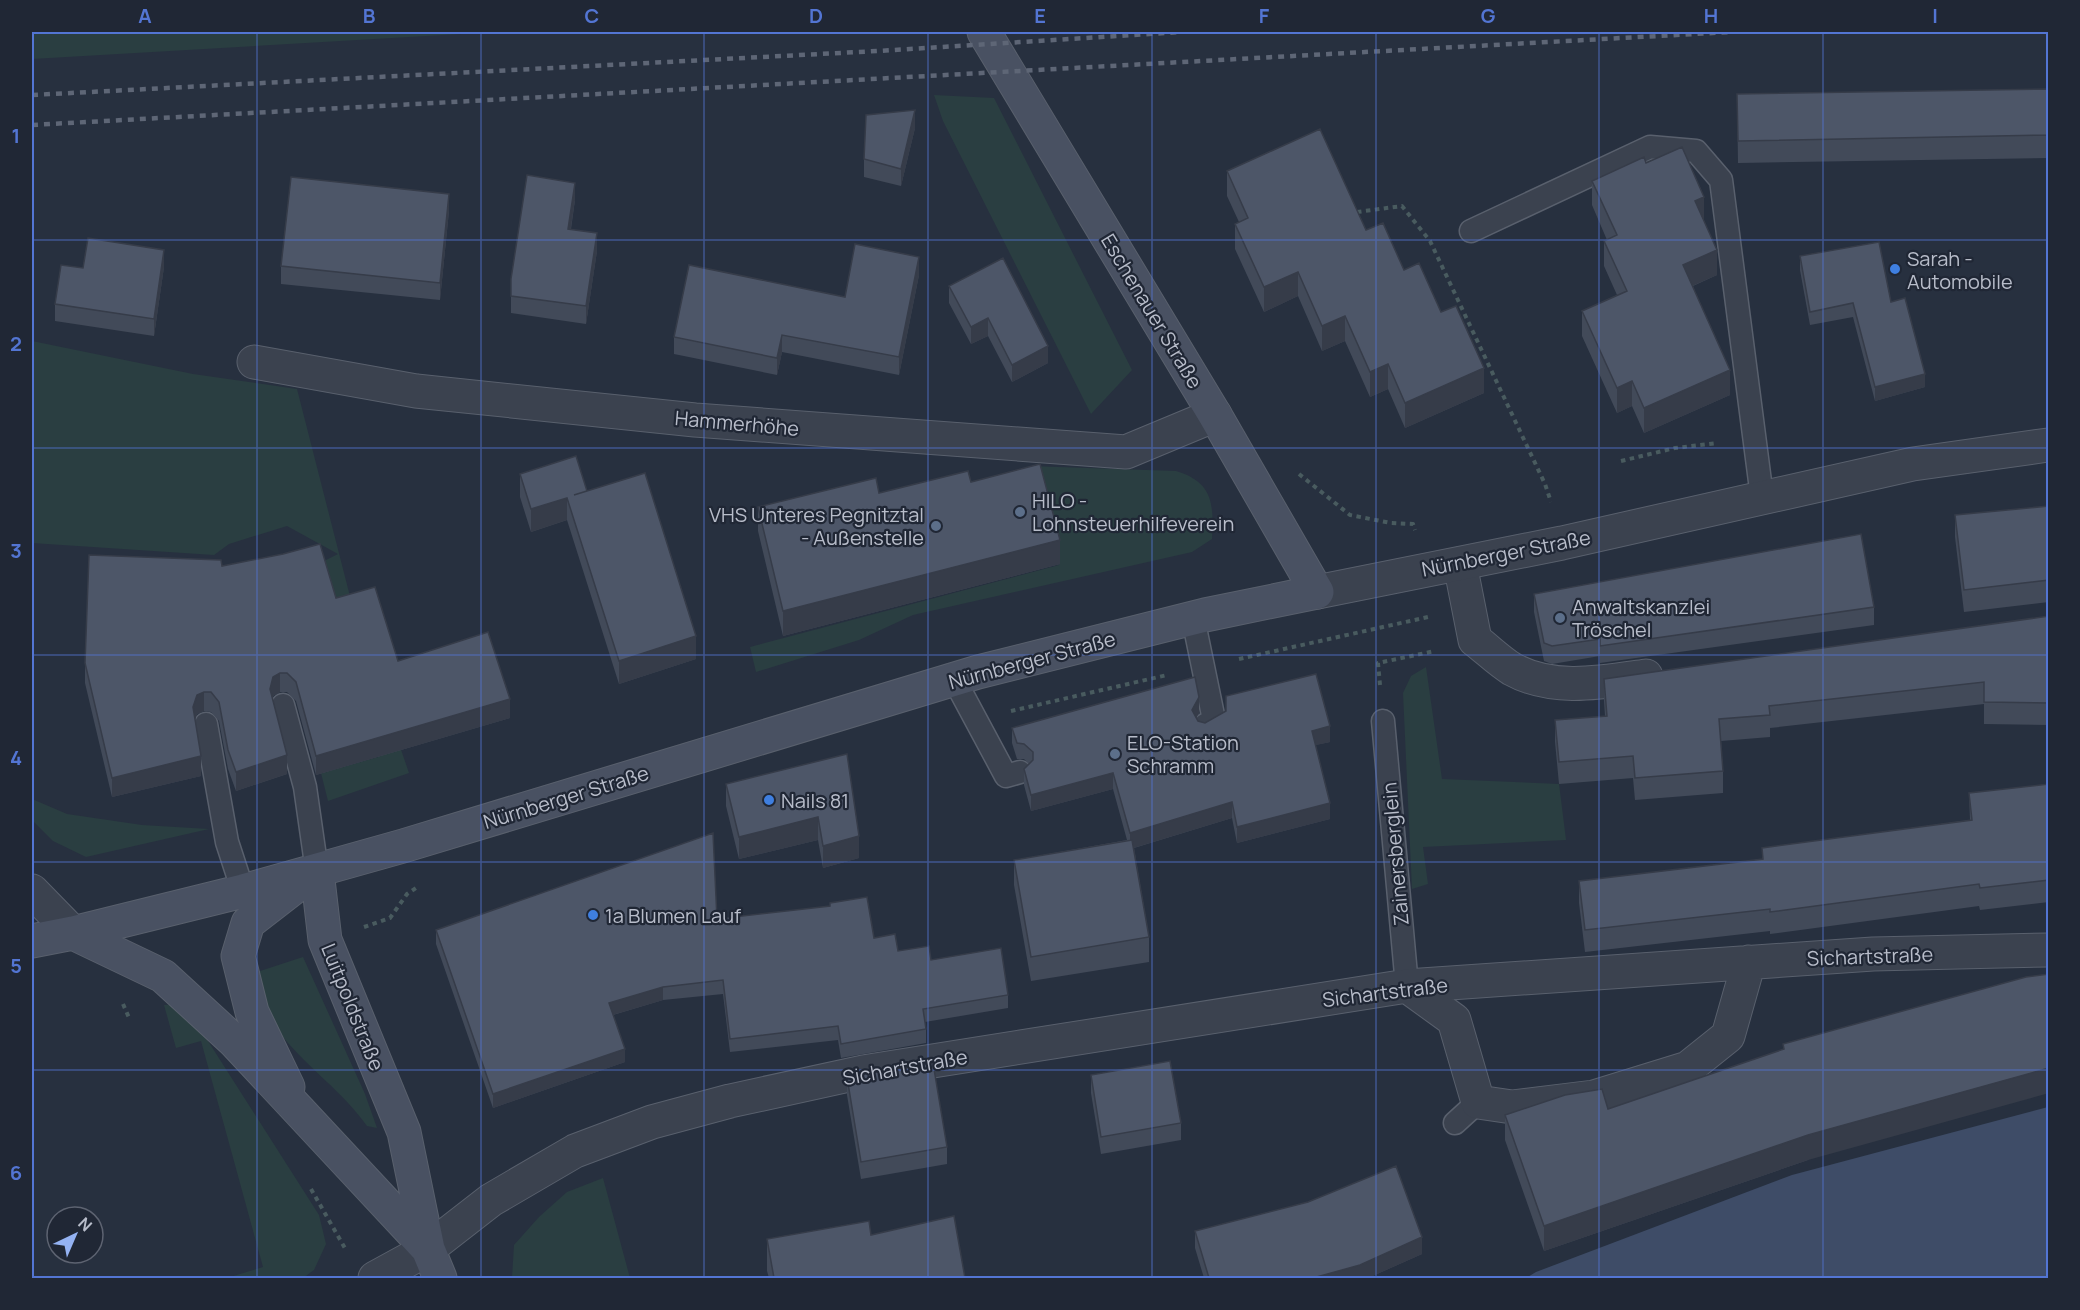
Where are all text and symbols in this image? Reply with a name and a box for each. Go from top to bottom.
text: A [138,2,152,29]
text: B [363,2,376,29]
text: C [585,2,599,29]
text: D [809,2,823,29]
text: E [1034,2,1046,29]
text: F [1259,2,1270,29]
text: G [1481,2,1496,29]
text: H [1704,2,1718,29]
text: I [1932,2,1938,29]
text: 1 [12,122,20,149]
street label: Eschenauer Straße [1095,229,1209,393]
place label: Sarah - Automobile [1907,245,2013,295]
marker: Sarah - Automobile [1888,262,1902,276]
text: 2 [10,330,22,357]
street label: Hammerhöhe [674,404,800,442]
place label: HILO - Lohnsteuerhilfeverein [1032,487,1234,537]
place label: VHS Unteres Pegnitztal - Außenstelle [709,501,924,551]
marker: HILO - Lohnsteuerhilfeverein [1013,505,1027,519]
marker: VHS Unteres Pegnitztal - Außenstelle [929,519,943,533]
street label: Nürnberger Straße [1419,523,1593,583]
text: 3 [10,537,22,564]
place label: Anwaltskanzlei Tröschel [1572,593,1710,643]
marker: Anwaltskanzlei Tröschel [1553,611,1567,625]
street label: Nürnberger Straße [946,625,1118,695]
place label: ELO-Station Schramm [1127,729,1239,779]
text: 4 [10,744,22,771]
marker: ELO-Station Schramm [1108,747,1122,761]
street label: Nürnberger Straße [480,759,652,835]
street label: Zainersberglein [1375,781,1415,927]
place label: Nails 81 [781,787,849,814]
marker: Nails 81 [762,793,776,807]
place label: 1a Blumen Lauf [605,902,741,929]
marker: 1a Blumen Lauf [586,908,600,922]
street label: Luitpoldstraße [315,939,391,1075]
street label: Sichartstraße [1806,940,1934,972]
text: 5 [10,952,22,979]
street label: Sichartstraße [1321,971,1449,1013]
street label: Sichartstraße [840,1043,970,1091]
text: 6 [10,1159,22,1186]
north arrow [45,1205,105,1265]
text: N [74,1212,97,1236]

